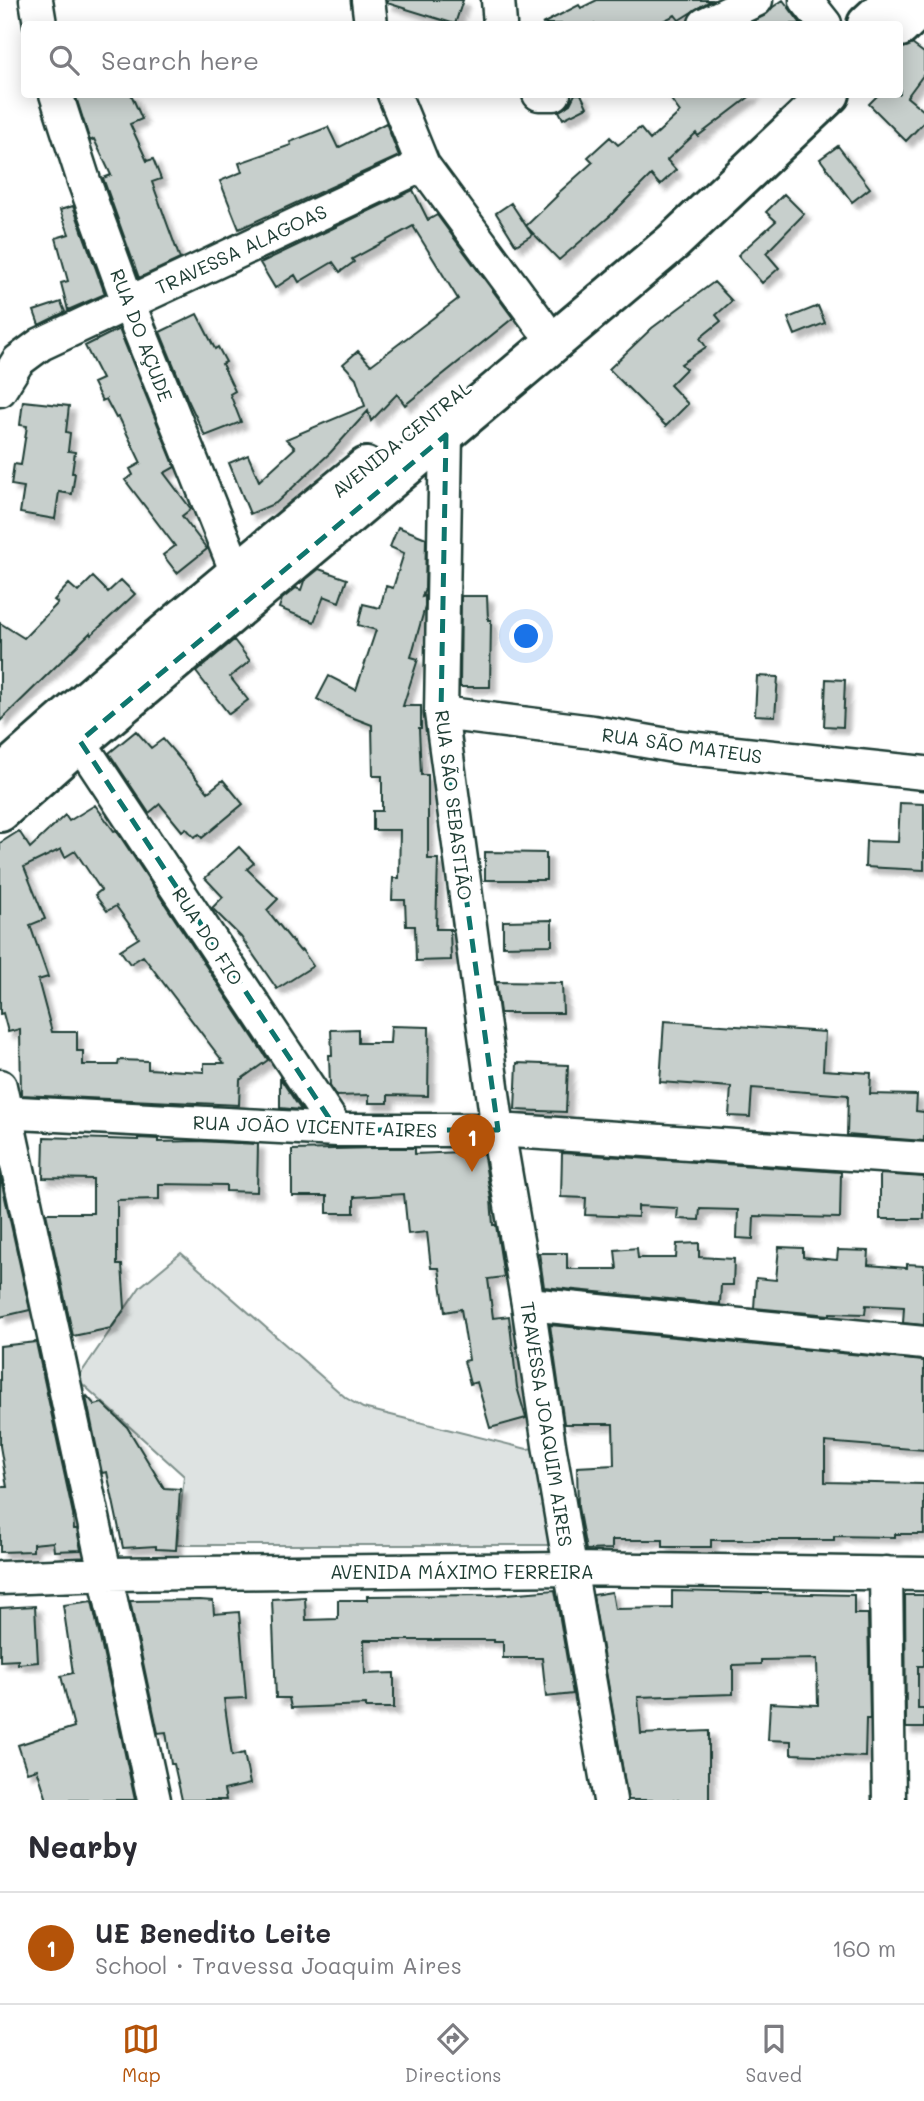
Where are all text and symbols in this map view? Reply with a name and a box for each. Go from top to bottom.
search box [21,21,903,98]
icon: search [45,41,83,79]
text: Search here [101,43,259,77]
street label: TRAVESSA ALAGOAS [151,198,331,300]
street label: RUA DO AÇUDE [105,265,179,405]
street label: AVENIDA CENTRAL [326,375,476,503]
your location [509,619,543,653]
street label: RUA SÃO SEBASTIÃO [430,708,478,902]
street label: RUA SÃO MATEUS [600,721,764,769]
street label: RUA DO FIO [167,882,249,990]
street label: RUA JOÃO VICENTE AIRES [192,1109,438,1143]
pin: 1 [449,1114,495,1172]
street label: TRAVESSA JOAQUIM AIRES [515,1300,579,1548]
street label: AVENIDA MÁXIMO FERREIRA [330,1559,594,1584]
text: Nearby [28,1826,138,1866]
text: UE Benedito Leite [95,1916,331,1950]
text: 1 [46,1933,56,1963]
text: 160 m [832,1933,896,1963]
text: School · Travessa Joaquim Aires [95,1950,462,1980]
tab: Map [122,2020,161,2087]
tab: Directions [405,2020,501,2087]
tab: Saved [746,2020,802,2087]

